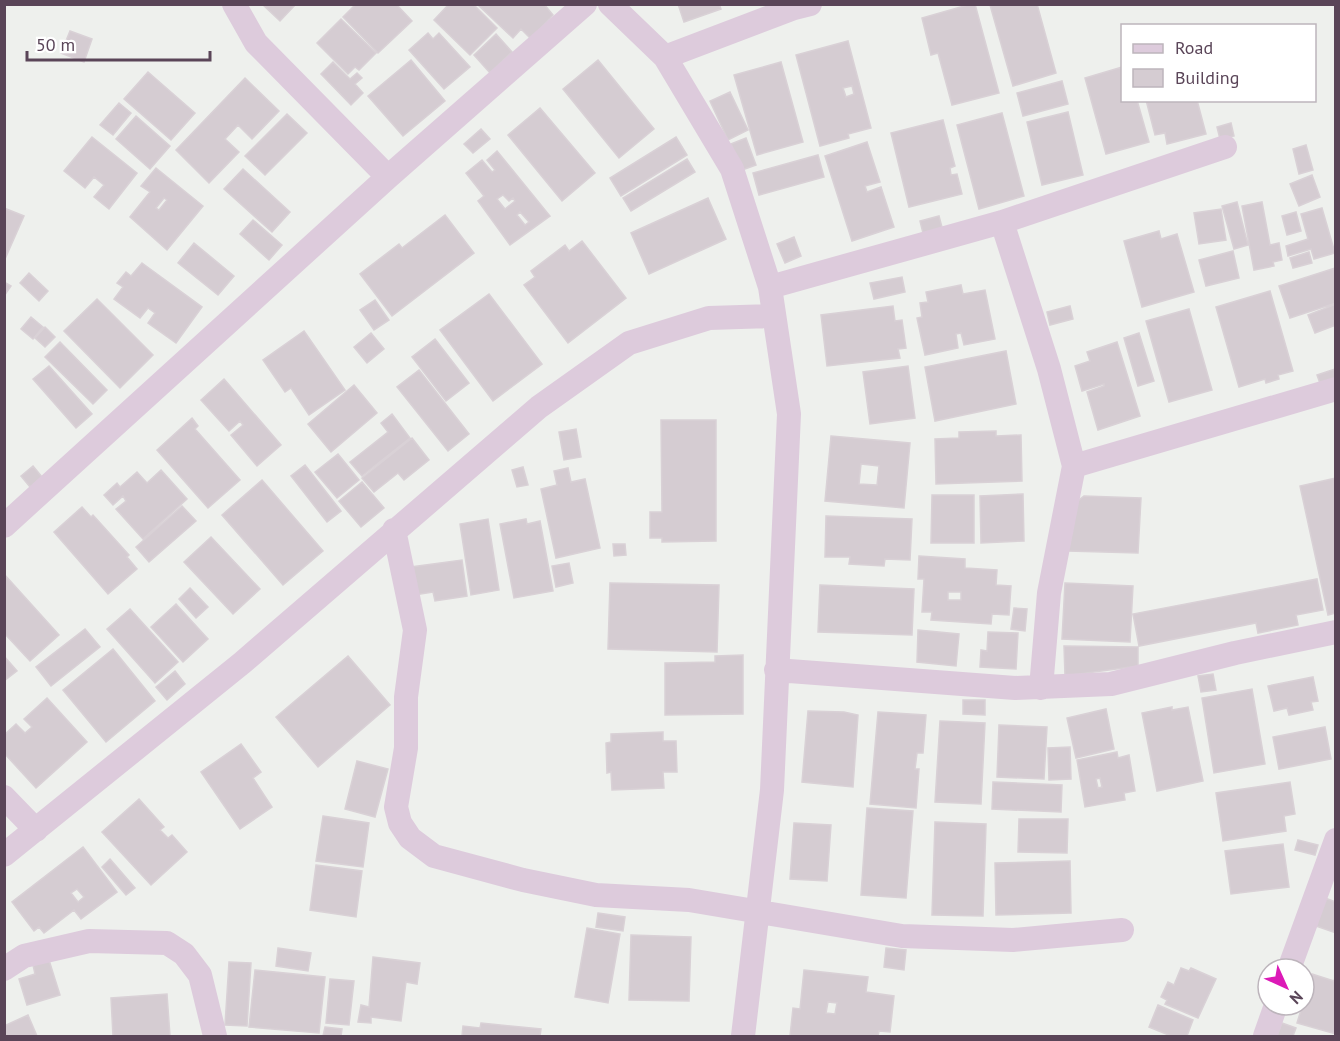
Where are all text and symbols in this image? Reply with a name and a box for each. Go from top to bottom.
scale bar [27,24,210,62]
legend [1121,24,1316,102]
text: 50 m [36,33,75,56]
text: Road [1175,36,1213,59]
text: Building [1175,66,1239,89]
north arrow [1256,957,1316,1017]
text: N [1286,987,1307,1008]

